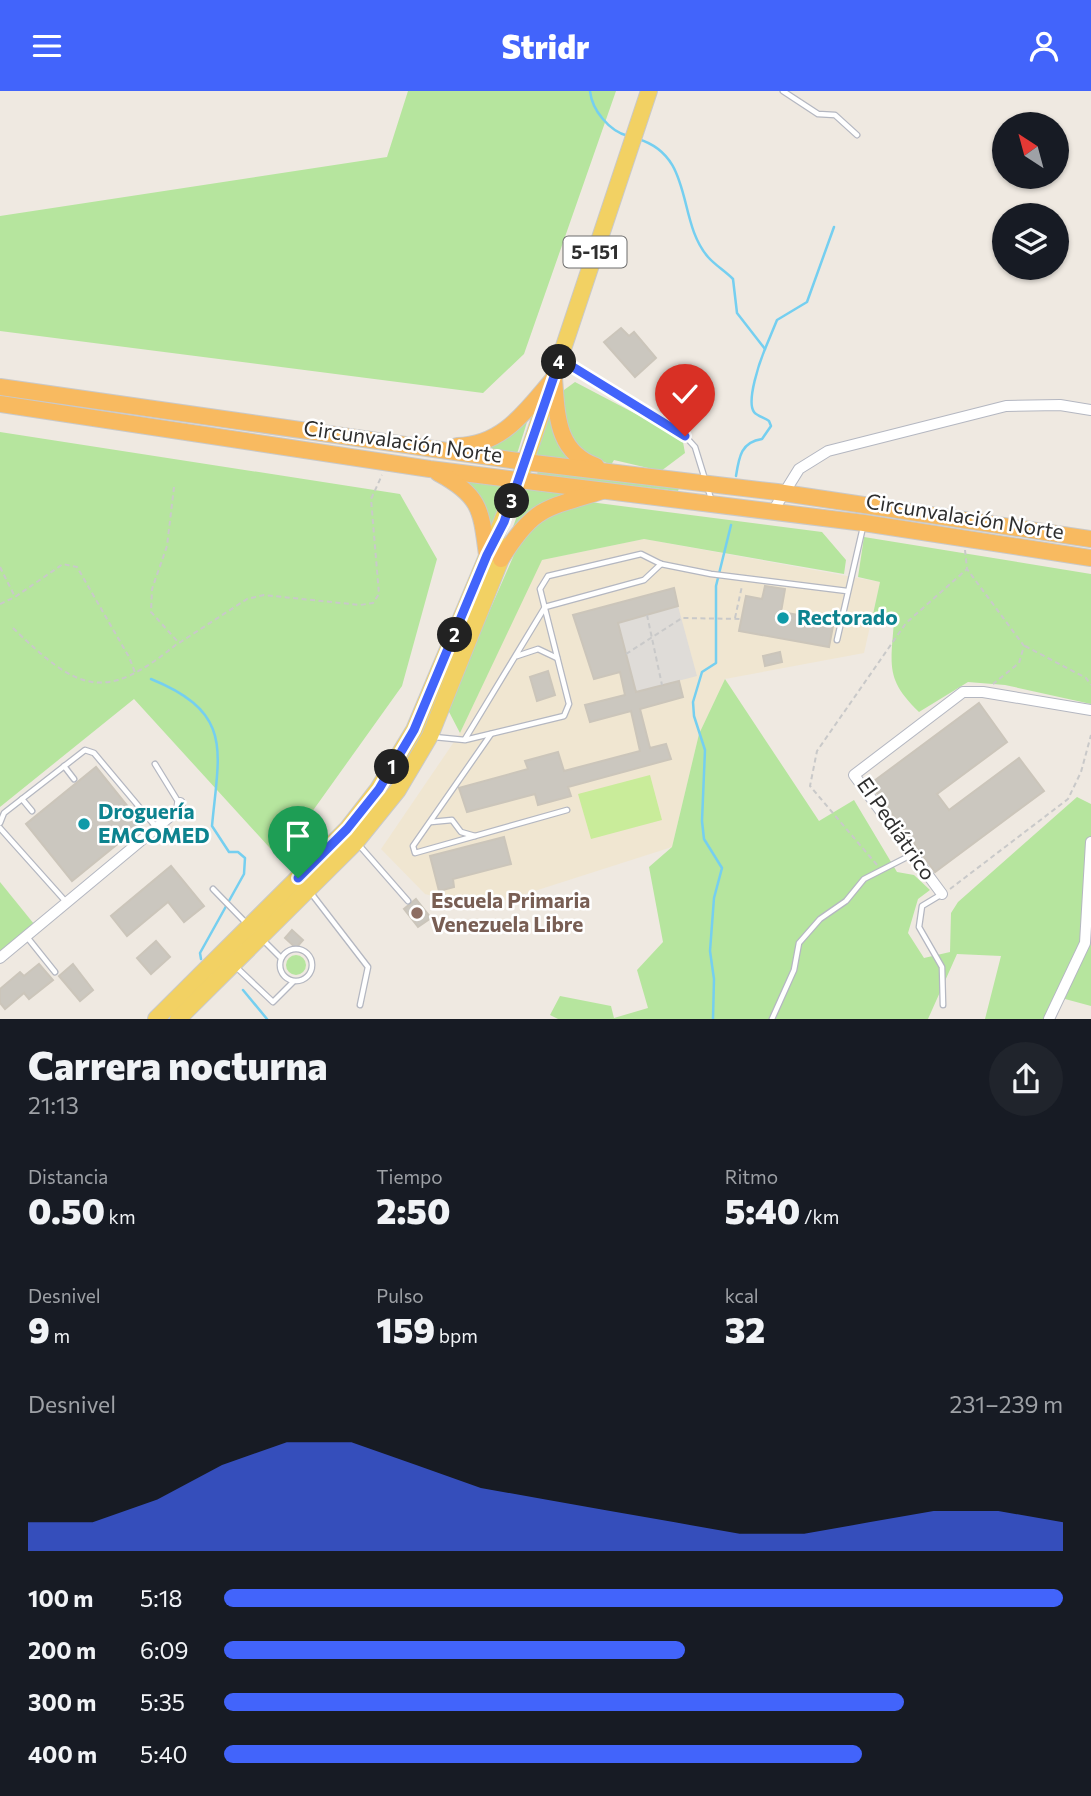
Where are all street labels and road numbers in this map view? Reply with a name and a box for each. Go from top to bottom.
road number: 5-151 [564,237,626,267]
street label: Circunvalación Norte [302,414,504,467]
street label: Circunvalación Norte [864,488,1066,544]
street label: El Pediátrico [853,772,942,884]

